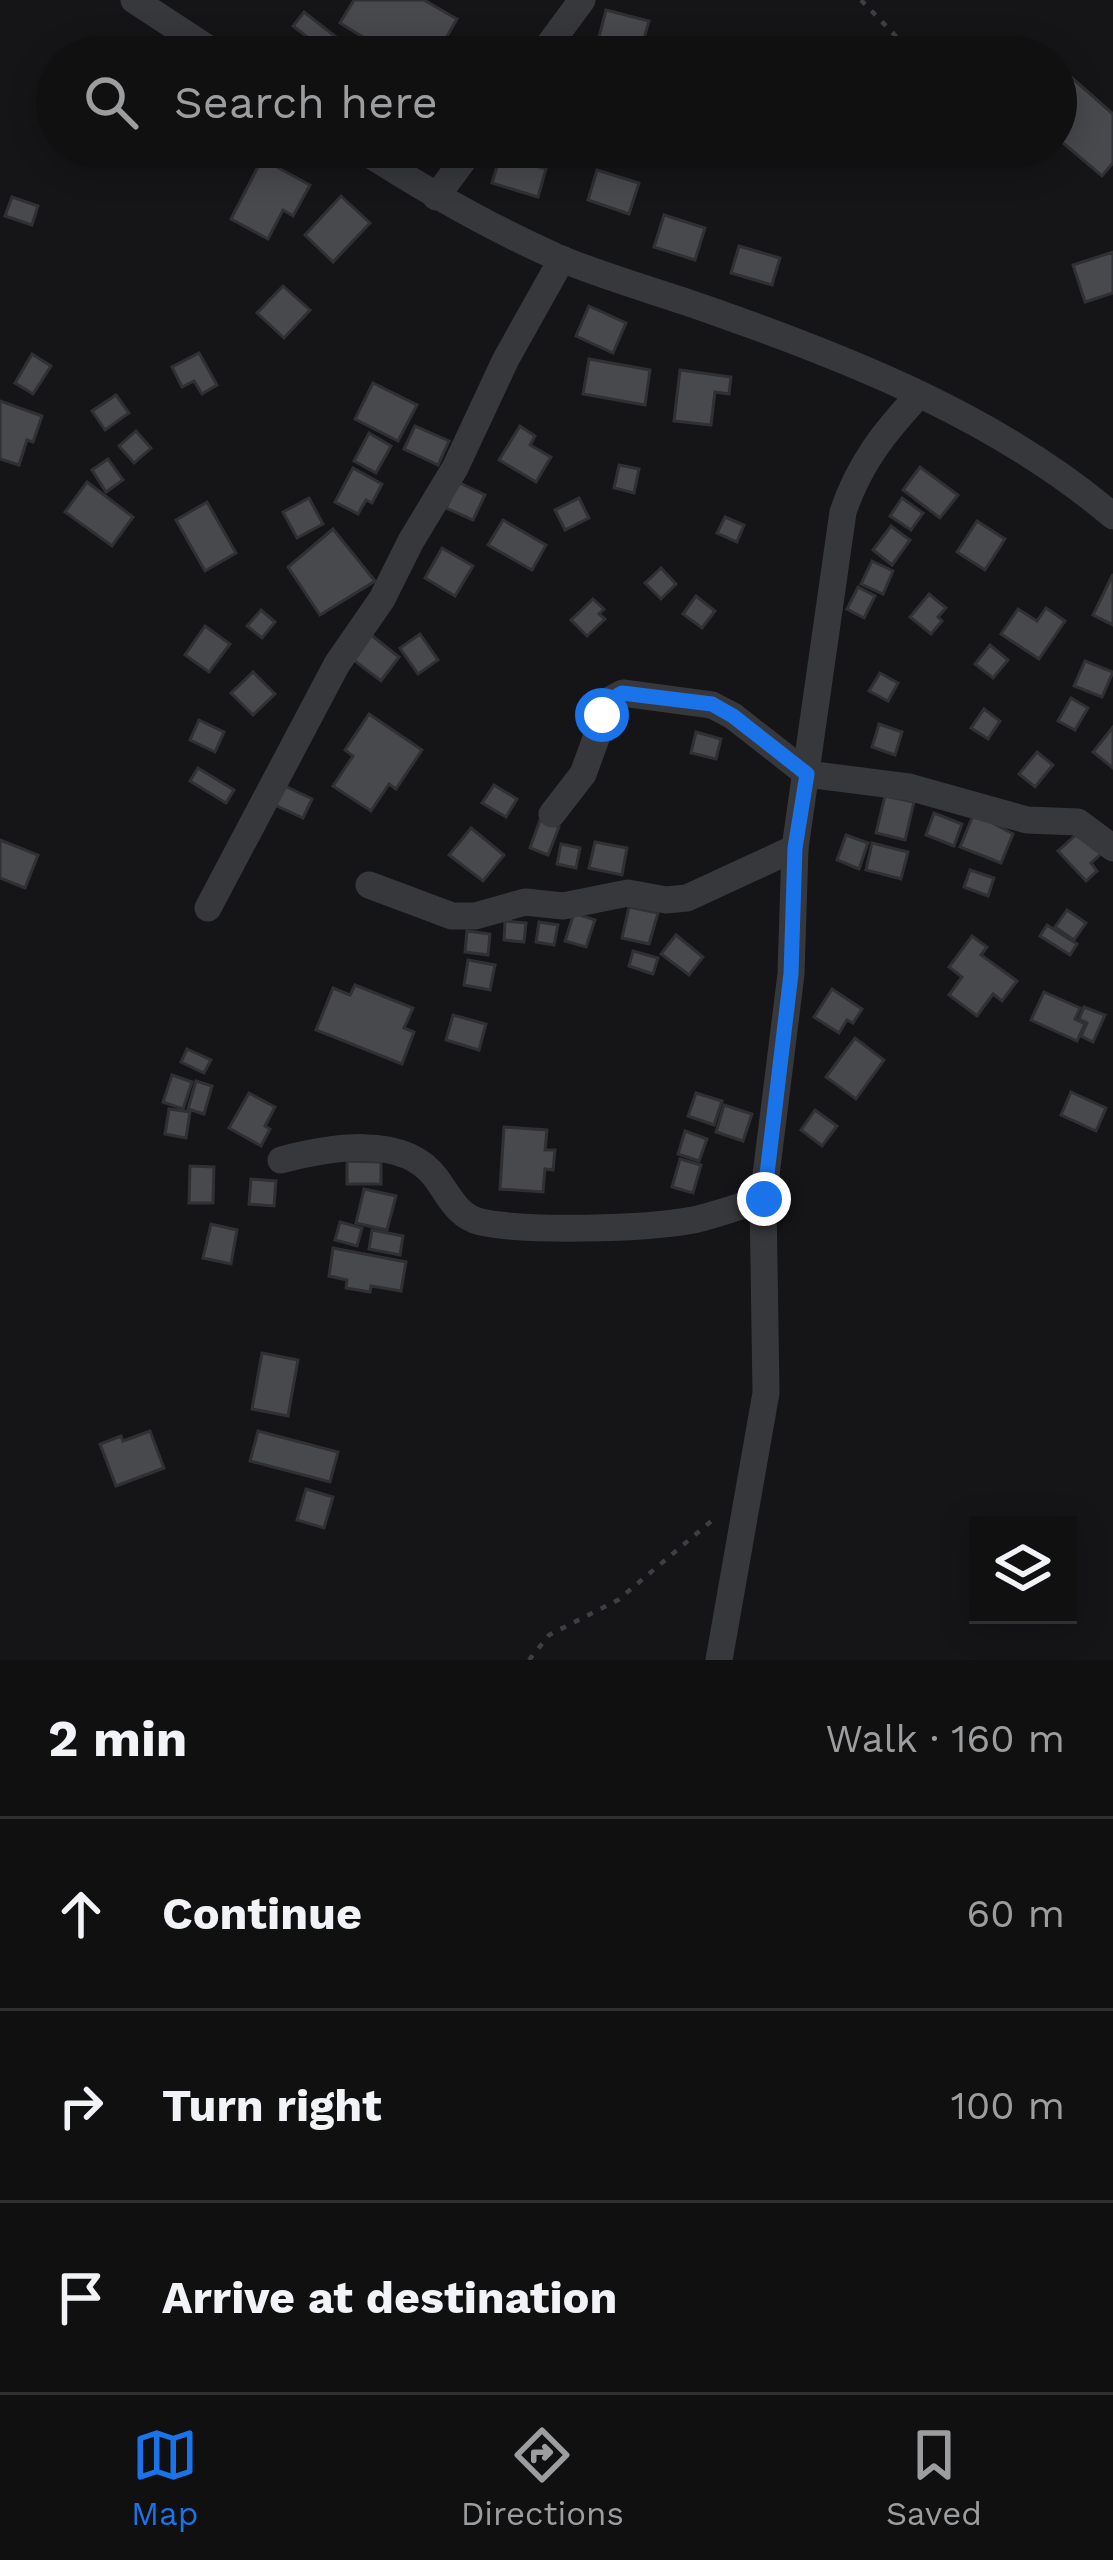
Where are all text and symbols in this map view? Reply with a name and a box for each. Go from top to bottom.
search box [36,36,1077,168]
icon: search [78,69,144,135]
text: Search here [174,76,438,129]
route start [575,688,629,742]
route end [737,1172,791,1226]
map controls [969,1516,1077,1624]
button: layers [969,1516,1077,1624]
text: 2 min [48,1709,187,1768]
text: Walk · 160 m [826,1716,1065,1761]
icon: ahead [48,1881,114,1947]
text: Continue [162,1887,362,1940]
text: 60 m [967,1891,1065,1936]
icon: right [48,2073,114,2139]
text: Turn right [162,2079,382,2132]
text: 100 m [951,2083,1065,2128]
icon: arrive [48,2265,114,2331]
text: Arrive at destination [162,2271,617,2324]
tab: Map [131,2422,198,2533]
tab: Directions [461,2422,624,2533]
tab: Saved [886,2422,982,2533]

